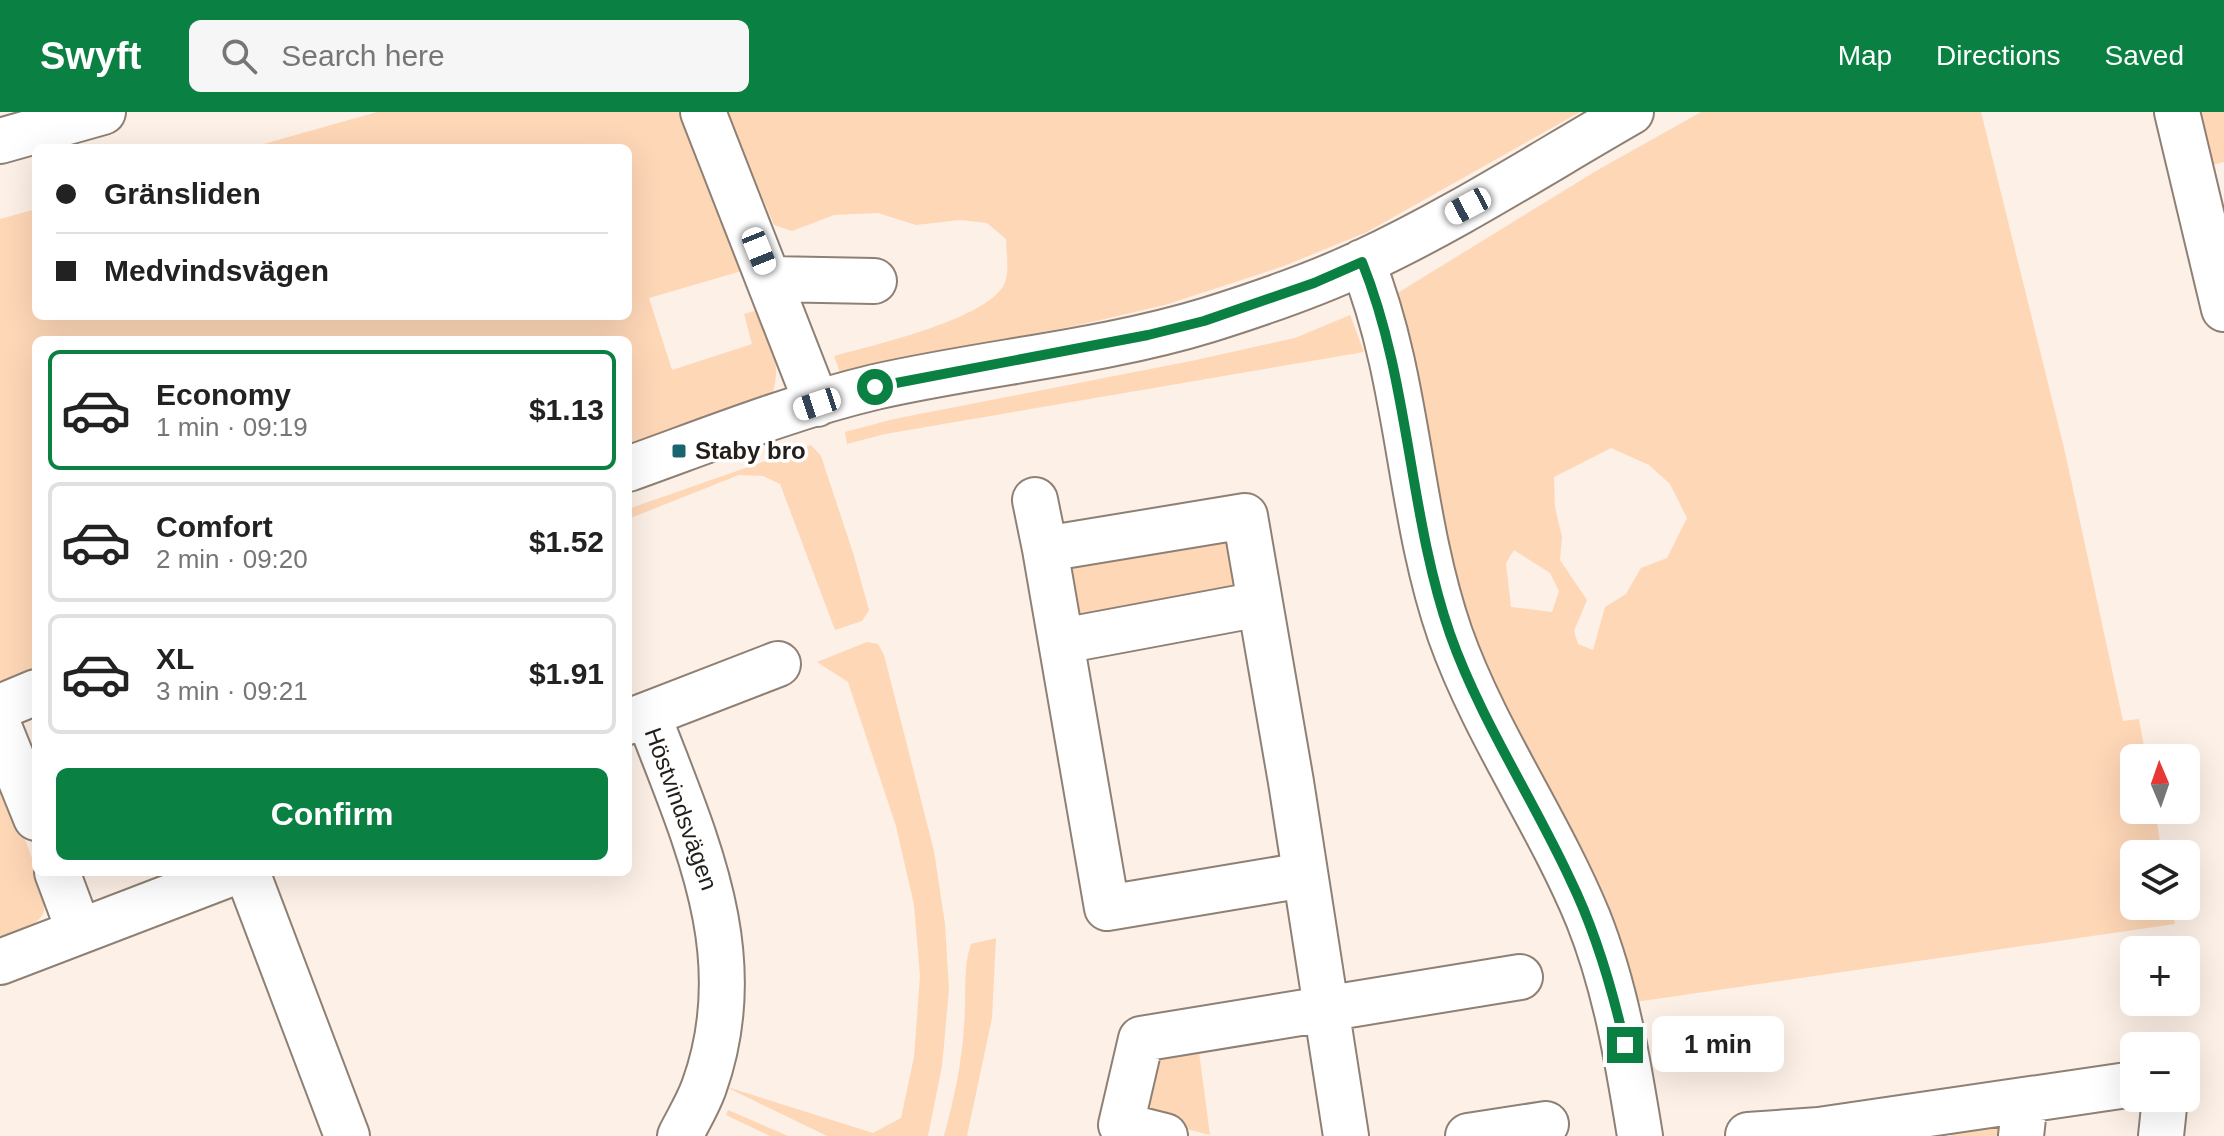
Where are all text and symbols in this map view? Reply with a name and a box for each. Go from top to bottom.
search box [189,20,749,92]
icon: search [217,34,261,78]
text: Swyft [40,35,141,77]
text: Search here [281,39,445,72]
text: Map [1838,40,1892,71]
text: Directions [1936,40,2061,71]
text: Saved [2105,40,2184,71]
text: Gränsliden [104,177,261,210]
car [1441,184,1495,228]
car [739,224,779,278]
text: Medvindsvägen [104,254,329,287]
route start [857,369,893,405]
icon: car [60,374,132,446]
text: Economy [156,378,291,411]
car [790,385,844,423]
text: $1.13 [529,393,604,426]
text: 1 min · 09:19 [156,412,308,442]
place label: Staby bro [695,437,806,464]
marker: Staby bro [670,442,688,460]
icon: car [60,506,132,578]
text: Comfort [156,510,273,543]
text: $1.52 [529,525,604,558]
text: 2 min · 09:20 [156,544,308,574]
icon: car [60,638,132,710]
text: XL [156,642,194,675]
text: $1.91 [529,657,604,690]
text: 3 min · 09:21 [156,676,308,706]
street label: Höstvindsvägen [640,724,723,894]
north arrow [2120,744,2200,824]
map controls [2120,744,2200,1112]
button: Confirm [56,768,608,860]
button: layers [2120,840,2200,920]
button: + [2120,936,2200,1016]
callout: 1 min [1653,1017,1785,1073]
route end [1607,1027,1643,1063]
text: 1 min [1684,1029,1752,1059]
button: − [2120,1032,2200,1112]

